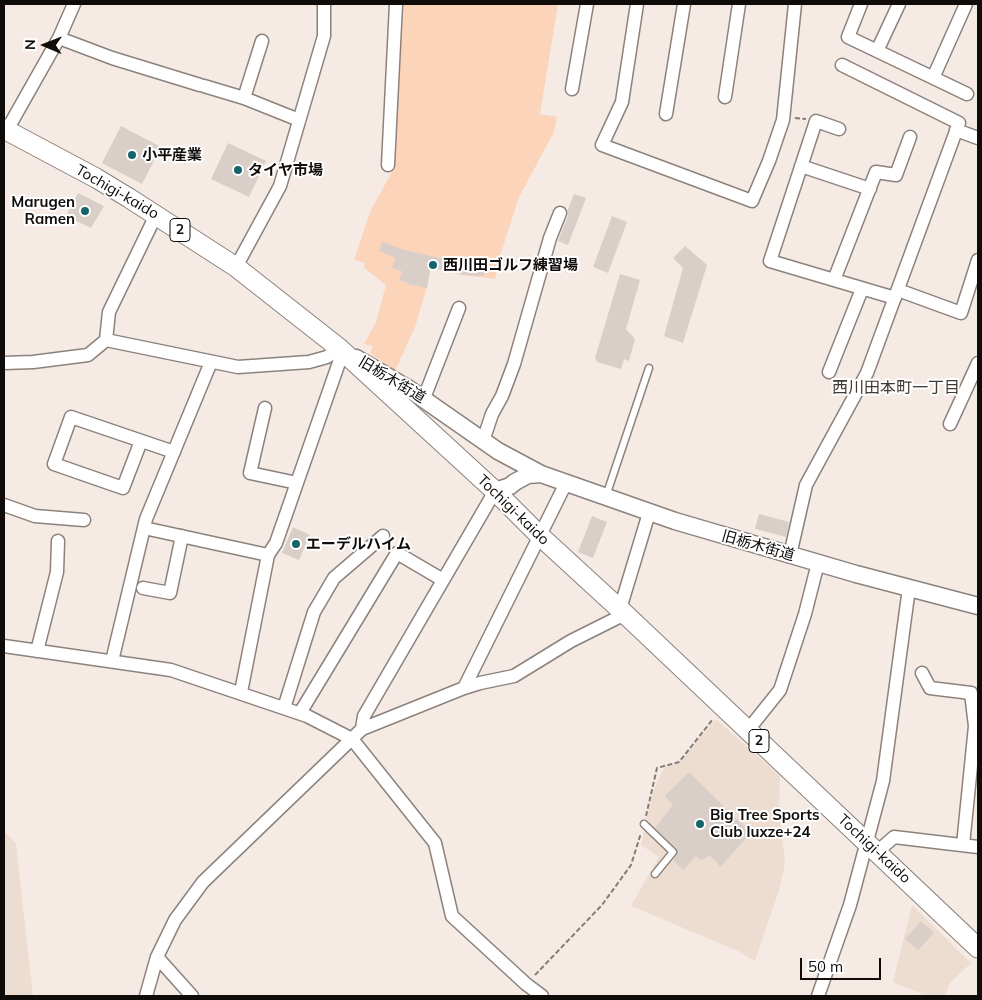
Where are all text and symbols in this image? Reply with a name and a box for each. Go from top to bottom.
north arrow [20,20,70,70]
text: N [21,39,39,50]
place label: 小平産業 [142,146,202,164]
marker: 小平産業 [126,149,138,161]
street label: Tochigi-kaido [72,161,162,223]
place label: タイヤ市場 [248,161,323,179]
marker: タイヤ市場 [232,164,244,176]
place label: Marugen Ramen [11,193,75,228]
marker: Marugen Ramen [79,205,91,217]
road number: 2 [170,218,190,242]
place label: 西川田ゴルフ練習場 [443,256,578,274]
marker: 西川田ゴルフ練習場 [427,259,439,271]
street label: 旧栃木街道 [355,353,429,407]
district label: 西川田本町一丁目 [832,378,960,398]
street label: Tochigi-kaido [473,471,553,549]
street label: 旧栃木街道 [719,527,797,565]
place label: エーデルハイム [306,535,411,553]
marker: エーデルハイム [290,538,302,550]
road number: 2 [749,729,769,752]
place label: Big Tree Sports Club luxze+24 [710,806,820,841]
street label: Tochigi-kaido [834,811,914,887]
marker: Big Tree Sports Club luxze+24 [694,818,706,830]
scale bar [802,948,883,980]
text: 50 m [808,957,843,976]

